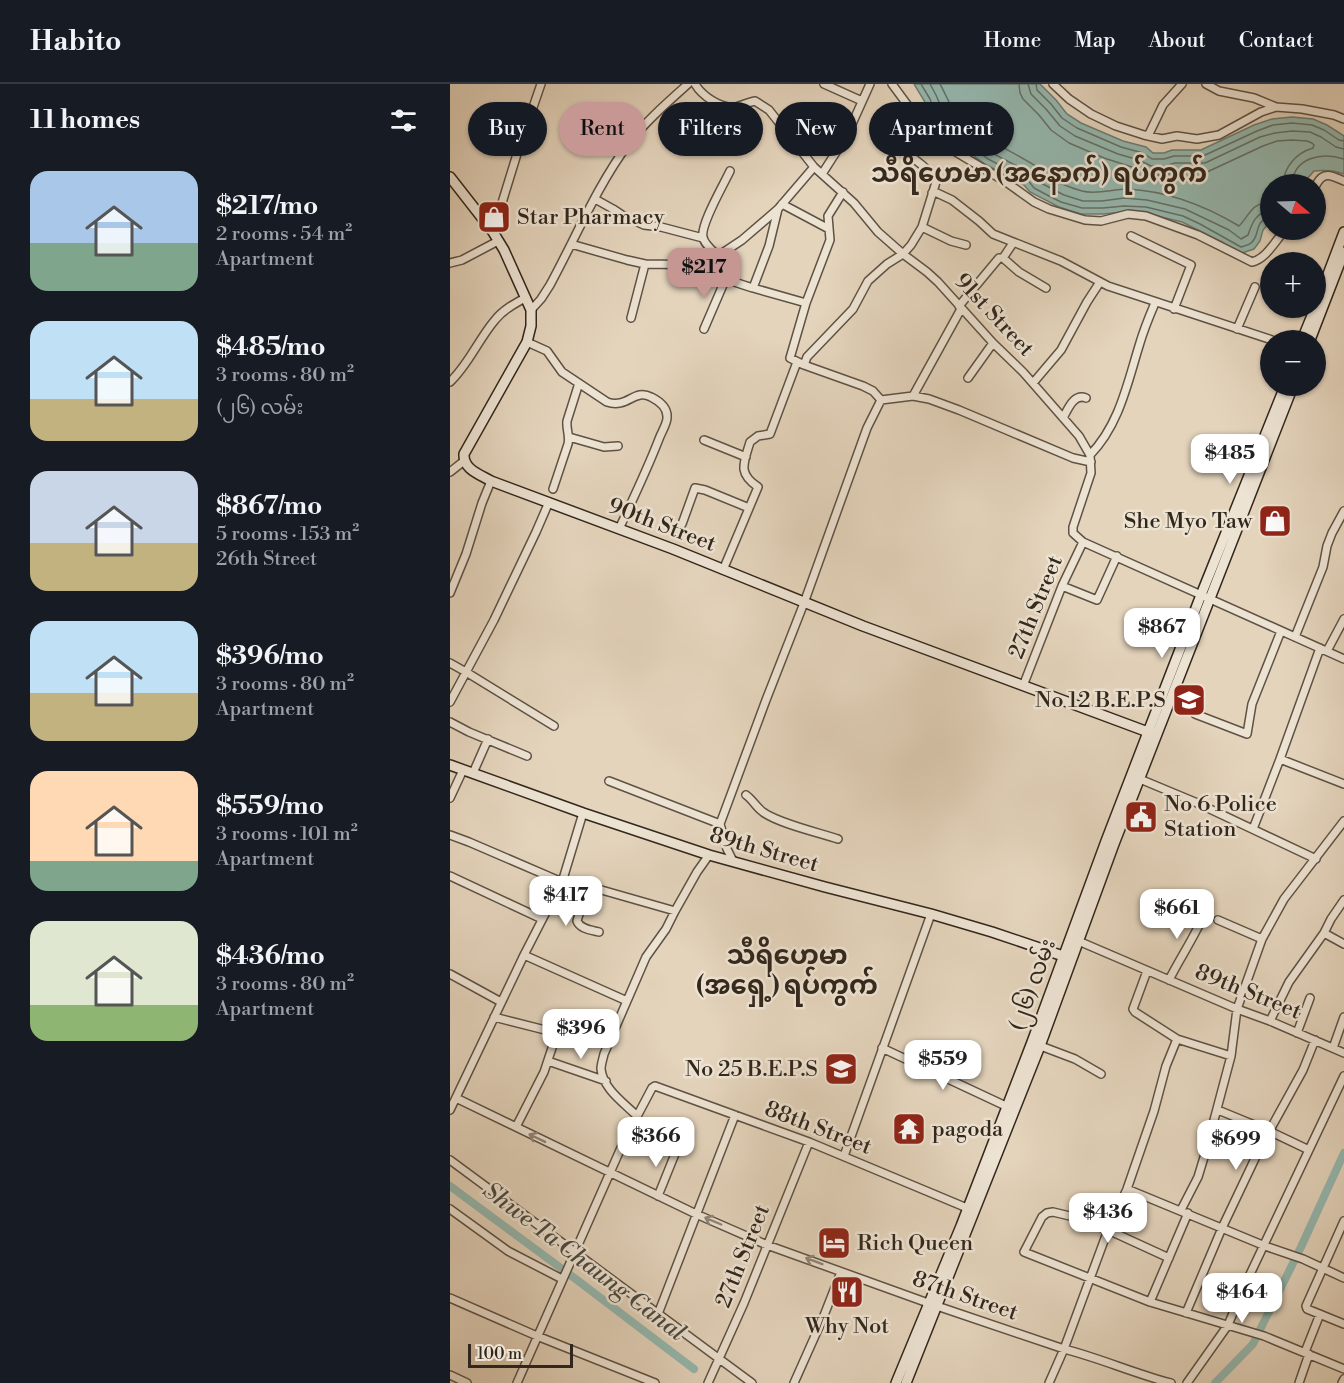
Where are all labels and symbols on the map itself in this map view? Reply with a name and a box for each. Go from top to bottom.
district label: သီရိဟေမာ (အနောက်) ရပ်ကွက် [871,154,1207,195]
north arrow [1260,174,1326,240]
shop icon: Star Pharmacy [476,199,512,235]
place label: Star Pharmacy [517,204,665,231]
pin: $217 [668,248,740,299]
street label: 91st Street [949,268,1039,362]
pin: $485 [1194,434,1266,485]
street label: 90th Street [604,492,720,558]
shop icon: She Myo Taw [1257,503,1293,539]
place label: She Myo Taw [1124,508,1253,535]
street label: 27th Street [1003,551,1069,663]
pin: $867 [1126,608,1198,659]
school or university icon: No 12 B.E.P.S [1171,682,1207,718]
place label: No 12 B.E.P.S [1035,687,1166,714]
place label: No 6 Police Station [1164,791,1277,843]
public building icon: No 6 Police Station [1123,799,1159,835]
street label: 89th Street [706,822,822,879]
pin: $417 [530,876,602,927]
pin: $661 [1141,889,1213,940]
street label: (၂၆) လမ်း [1001,934,1065,1036]
district label: သီရိဟေမာ (အရှေ့) ရပ်ကွက် [696,936,878,1007]
street label: 89th Street [1191,958,1305,1026]
pin: $396 [545,1009,617,1060]
pin: $559 [907,1040,979,1091]
school or university icon: No 25 B.E.P.S [823,1051,859,1087]
place label: No 25 B.E.P.S [685,1056,818,1083]
street label: 88th Street [761,1095,876,1161]
temple icon: pagoda [891,1111,927,1147]
place label: pagoda [932,1116,1004,1143]
pin: $366 [620,1117,692,1168]
pin: $699 [1200,1120,1272,1171]
one-way arrow [529,1131,547,1143]
water label: Shwe Ta Chaung Canal [477,1176,691,1348]
pin: $436 [1072,1193,1144,1244]
street label: 27th Street [710,1200,776,1312]
one-way arrow [705,1215,723,1226]
hotel icon: Rich Queen [816,1225,852,1261]
place label: Rich Queen [857,1230,973,1257]
one-way arrow [805,1255,824,1266]
street label: 87th Street [909,1265,1021,1327]
pin: $464 [1206,1273,1278,1324]
restaurant icon: Why Not [829,1274,865,1310]
place label: Why Not [804,1313,889,1340]
scale bar [468,1341,573,1368]

